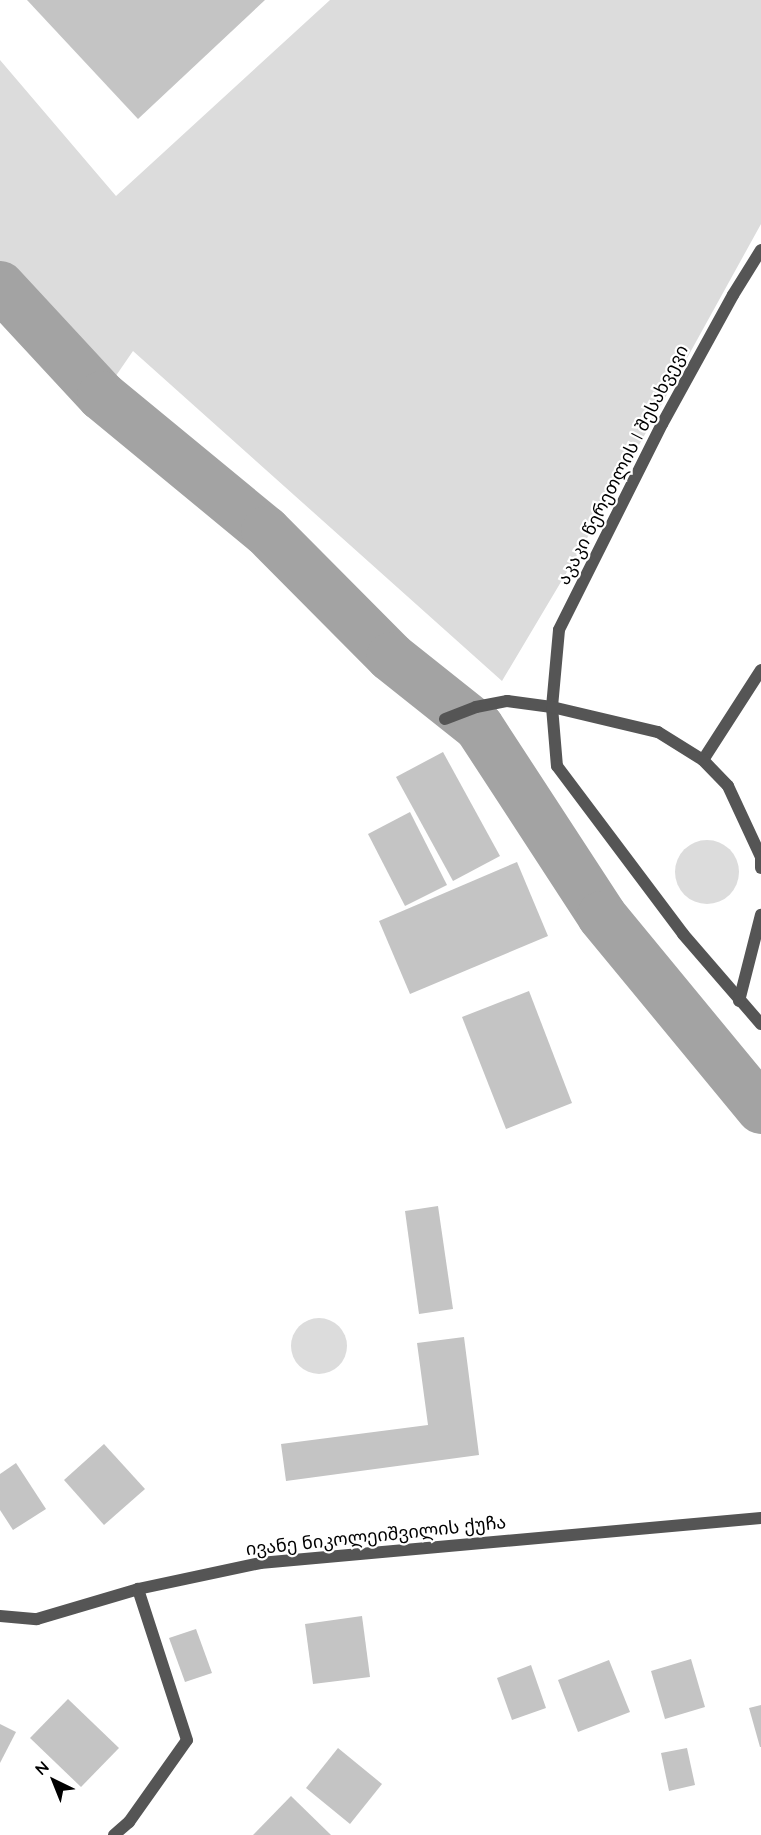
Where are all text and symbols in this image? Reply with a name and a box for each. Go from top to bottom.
street label: აკაკი წერეთლის I შესახვევი [553,341,693,589]
street label: ივანე ნიკოლეიშვილის ქუჩა [245,1512,507,1560]
north arrow [24,1751,84,1811]
text: N [31,1757,53,1779]

